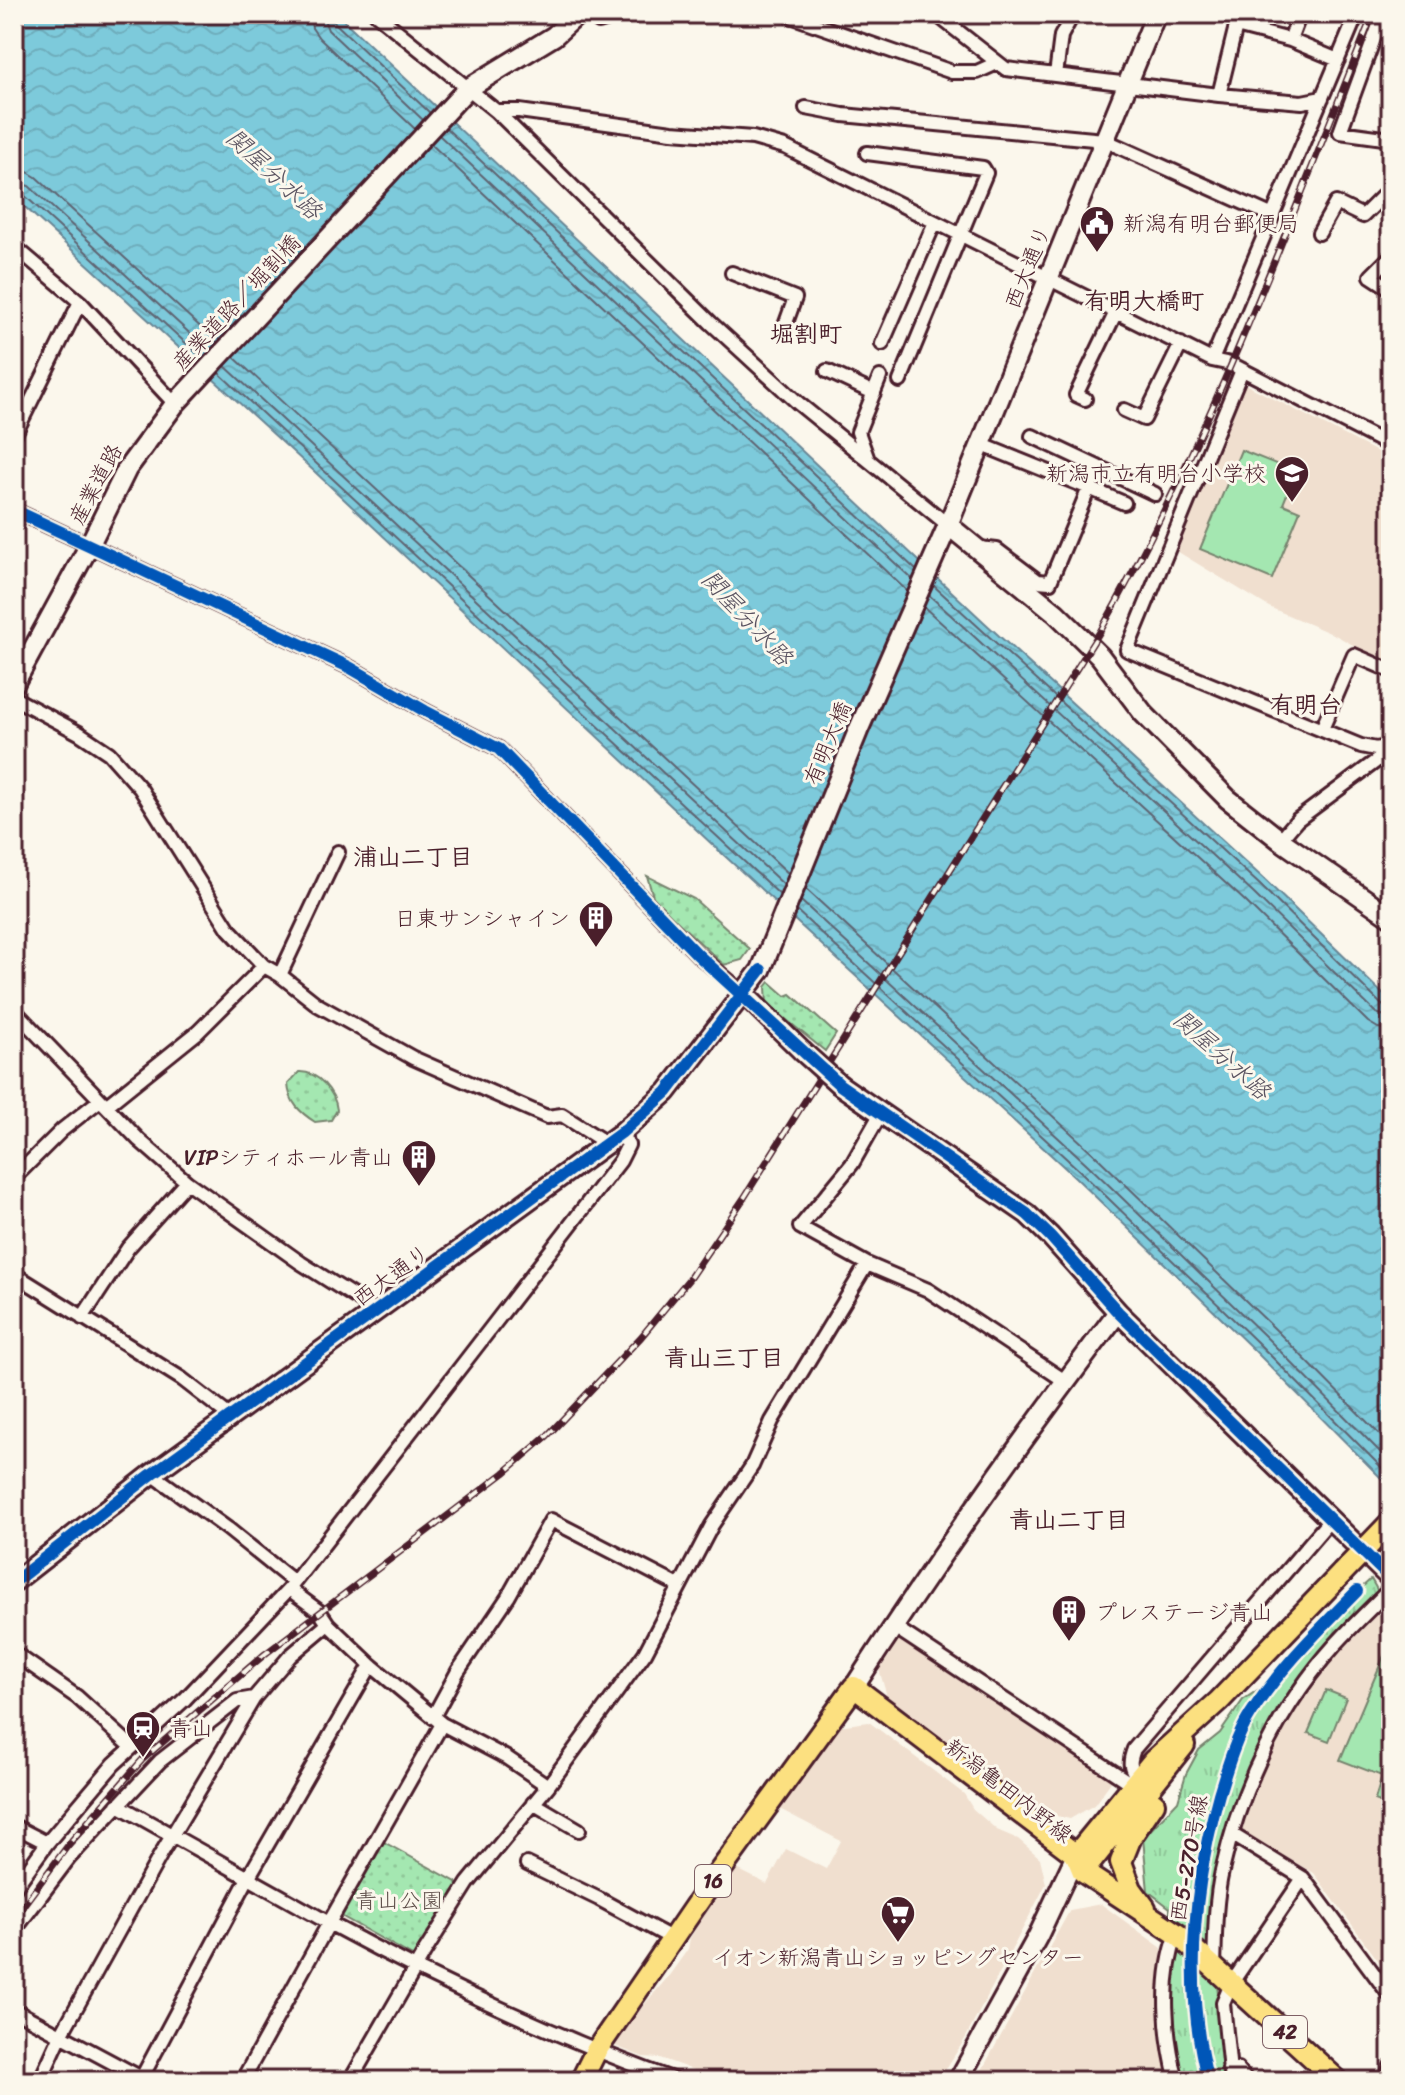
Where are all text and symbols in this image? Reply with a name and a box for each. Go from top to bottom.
water label: 関屋分水路 [216,118,334,232]
public building icon: 新潟有明台郵便局 [1078,204,1116,254]
place label: 新潟有明台郵便局 [1123,204,1299,243]
street label: 西大通り [993,219,1062,315]
street label: 産業道路／堀割橋 [162,225,311,380]
district label: 有明大橋町 [1084,280,1204,322]
district label: 堀割町 [770,313,842,355]
street label: 産業道路 [58,436,133,532]
place label: 新潟市立有明台小学校 [1046,454,1266,493]
school or university icon: 新潟市立有明台小学校 [1273,454,1311,504]
water label: 関屋分水路 [691,560,805,678]
district label: 有明台 [1270,684,1342,726]
street label: 有明大橋 [792,695,863,791]
district label: 浦山二丁目 [353,836,473,878]
place label: 日東サンシャイン [394,899,570,938]
building icon: 日東サンシャイン [577,899,615,949]
water label: 関屋分水路 [1163,999,1282,1112]
place label: VIPシティホール青山 [184,1138,393,1177]
building icon: VIPシティホール青山 [400,1138,438,1188]
street label: 西大通り [344,1234,438,1317]
district label: 青山三丁目 [664,1337,784,1379]
district label: 青山二丁目 [1009,1499,1129,1541]
building icon: プレステージ青山 [1050,1593,1088,1643]
place label: プレステージ青山 [1095,1593,1273,1632]
station icon: 青山 [124,1709,162,1759]
place label: 青山 [169,1709,213,1748]
street label: 新潟亀田内野線 [936,1728,1081,1853]
street label: 西5-270号線 [1158,1791,1219,1925]
road number: 16 [695,1865,731,1897]
park label: 青山公園 [355,1881,443,1920]
supermarket icon: イオン新潟青山ショッピングセンター [879,1894,917,1944]
place label: イオン新潟青山ショッピングセンター [712,1938,1084,1977]
road number: 42 [1263,2016,1307,2048]

